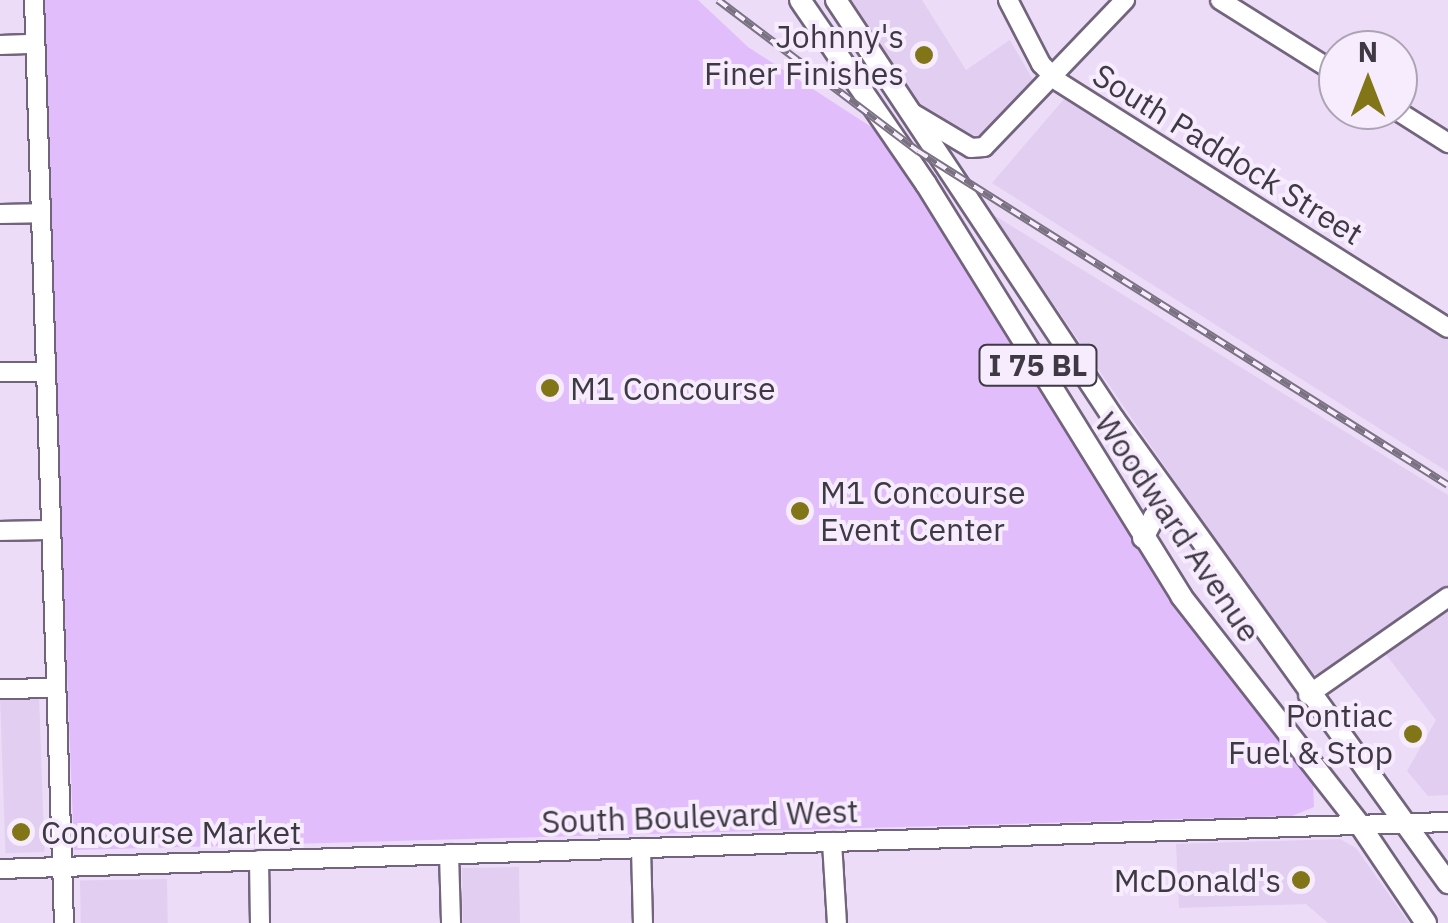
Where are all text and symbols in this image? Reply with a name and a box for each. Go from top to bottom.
place label: Johnny's Finer Finishes [704,18,904,93]
north arrow [1318,30,1418,130]
text: N [1358,33,1378,70]
marker: Johnny's Finer Finishes [913,44,935,66]
street label: South Paddock Street [1086,55,1370,253]
road number: I 75 BL [978,340,1098,390]
place label: M1 Concourse [570,369,776,407]
marker: M1 Concourse [539,377,561,399]
street label: Woodward Avenue [1087,405,1269,649]
place label: M1 Concourse Event Center [820,474,1026,549]
marker: M1 Concourse Event Center [789,500,811,522]
place label: Pontiac Fuel & Stop [1228,697,1393,772]
marker: Pontiac Fuel & Stop [1402,723,1424,745]
street label: South Boulevard West [541,791,859,841]
place label: Concourse Market [41,813,301,851]
marker: Concourse Market [10,821,32,843]
place label: McDonald's [1114,861,1281,899]
marker: McDonald's [1290,869,1312,891]

